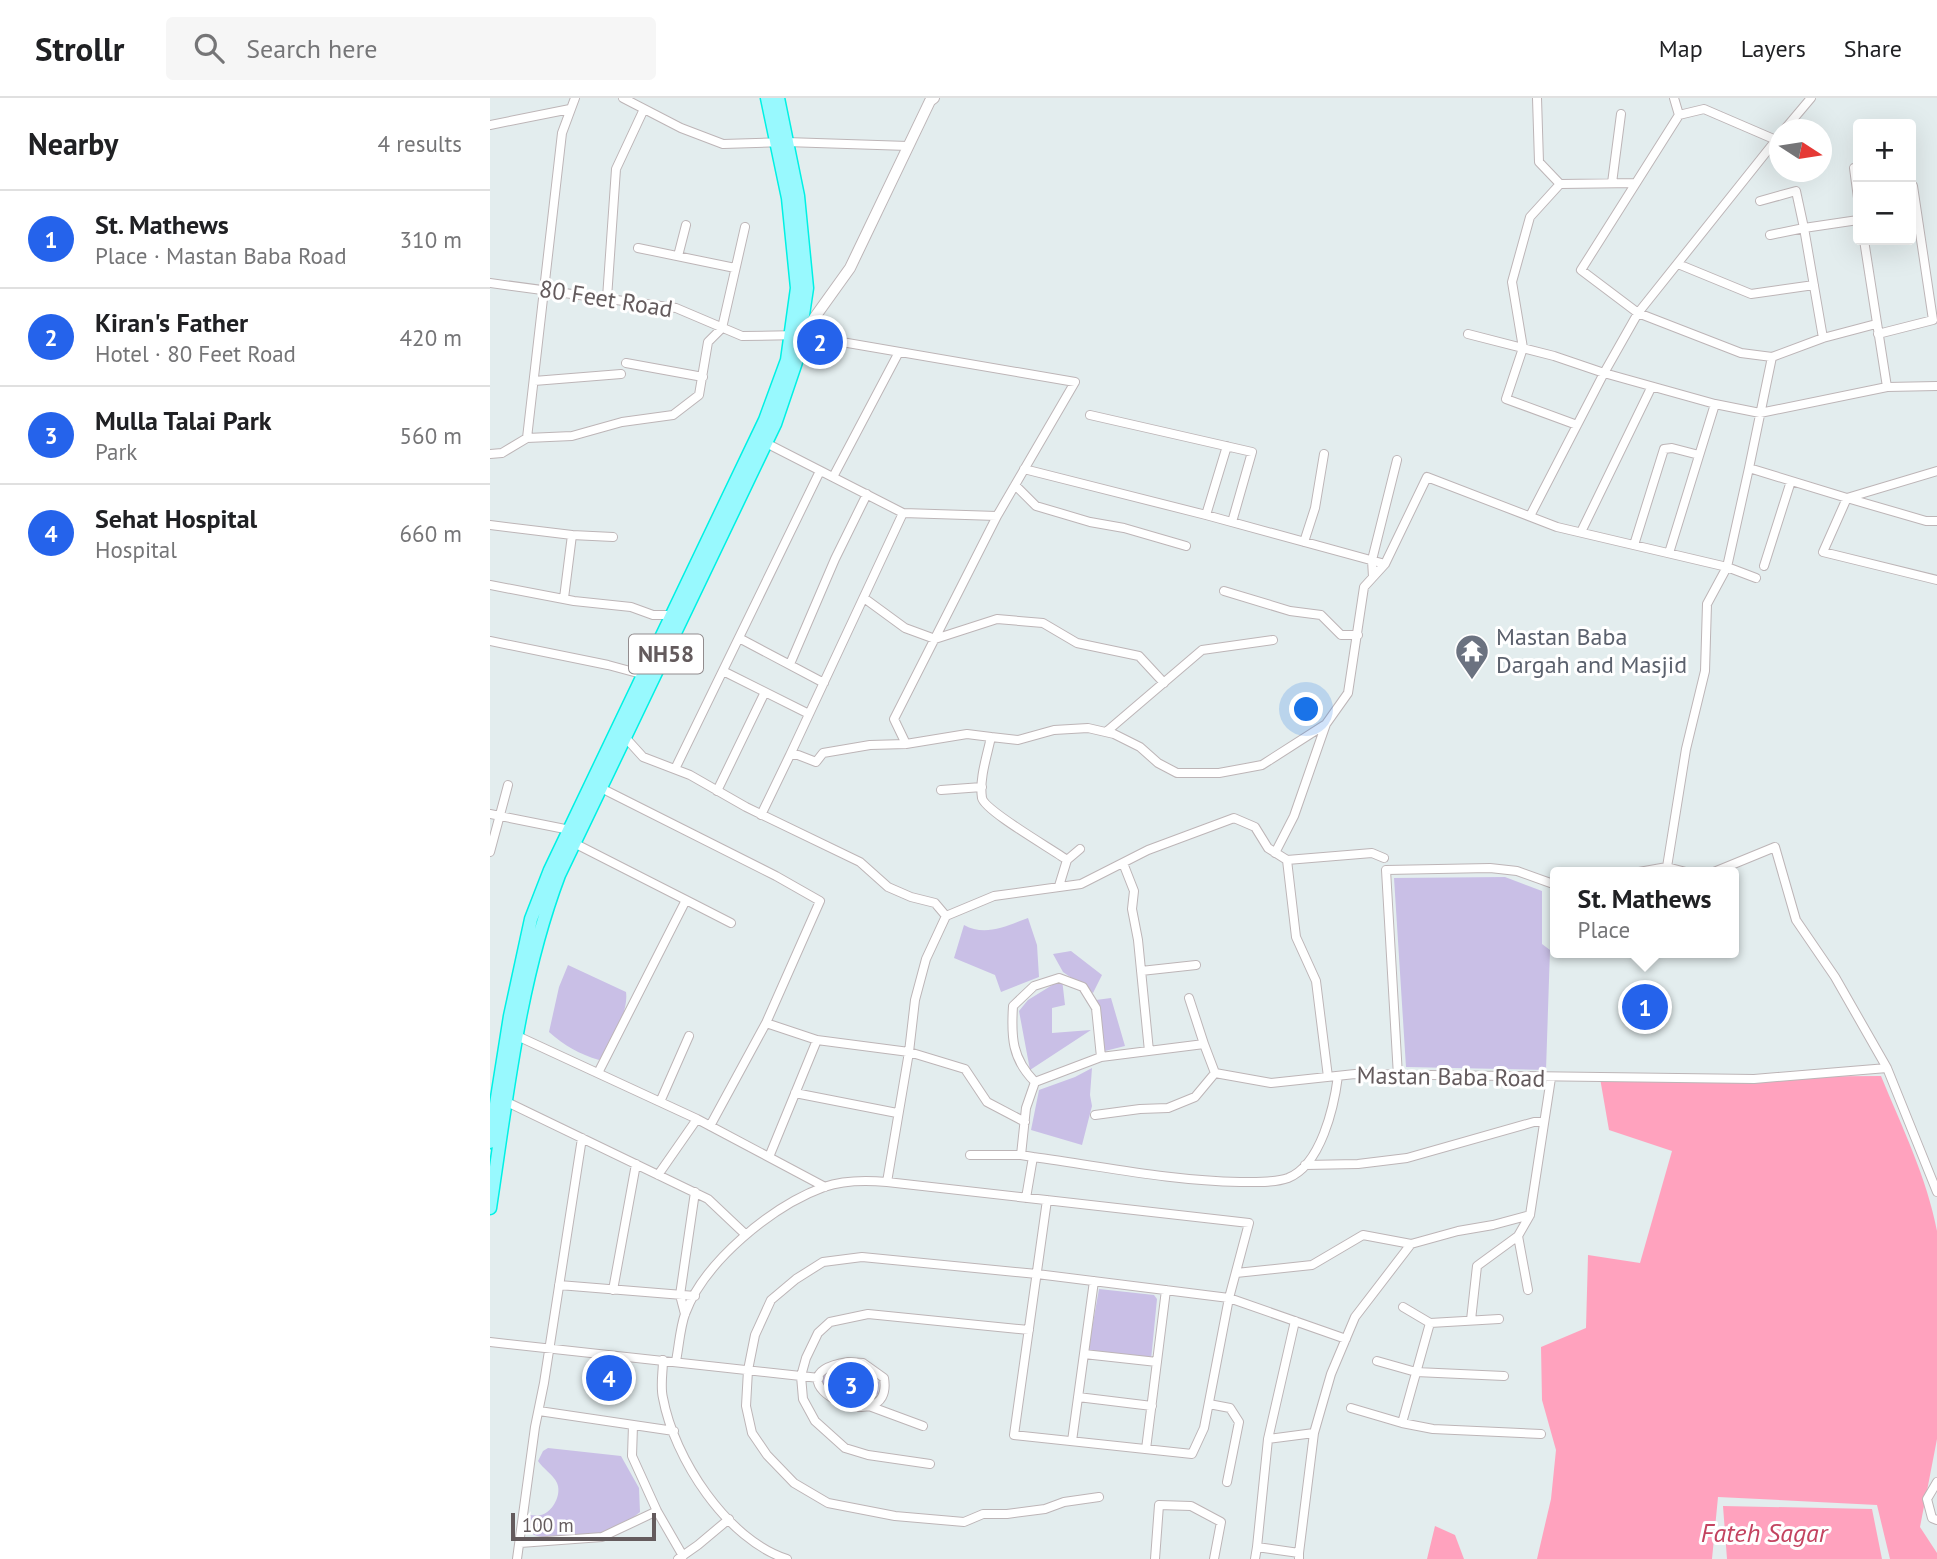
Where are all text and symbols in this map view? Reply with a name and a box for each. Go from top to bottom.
search box [166,17,656,80]
text: Strollr [35,27,124,70]
icon: search [190,29,228,67]
text: Search here [246,32,377,65]
text: Map [1659,33,1703,64]
text: Layers [1741,33,1806,64]
text: Share [1844,33,1902,64]
north arrow [1769,119,1832,182]
map controls [1853,119,1916,245]
button: + [1853,119,1916,182]
text: Nearby [28,124,118,163]
text: 4 results [378,129,462,158]
button: − [1853,182,1916,245]
text: St. Mathews [95,208,229,241]
text: 1 [44,225,58,254]
text: 310 m [400,225,462,254]
text: Place · Mastan Baba Road [95,241,347,270]
street label: 80 Feet Road [537,273,675,324]
text: Kiran's Father [95,306,248,339]
pin: 2 [797,316,843,368]
text: 2 [44,323,58,352]
text: 420 m [400,323,462,352]
text: Hotel · 80 Feet Road [95,339,296,368]
text: Mulla Talai Park [95,404,272,437]
text: 3 [44,421,58,450]
text: 560 m [400,421,462,450]
text: Park [95,437,137,466]
text: Sehat Hospital [95,502,257,535]
text: 4 [44,519,58,548]
text: 660 m [400,519,462,548]
text: Hospital [95,535,177,564]
place label: Mastan Baba Dargah and Masjid [1496,621,1687,680]
temple icon: Mastan Baba Dargah and Masjid [1453,632,1491,681]
road number: NH58 [629,634,703,674]
your location [1289,692,1323,726]
popup [1550,867,1739,958]
text: St. Mathews [1578,882,1711,915]
text: Place [1578,915,1630,944]
pin: 1 [1622,981,1668,1033]
street label: Mastan Baba Road [1356,1059,1546,1094]
pin: 4 [586,1352,632,1404]
pin: 3 [828,1359,874,1411]
scale bar [511,1510,656,1542]
text: 100 m [522,1513,574,1537]
water label: Fateh Sagar [1701,1516,1829,1549]

